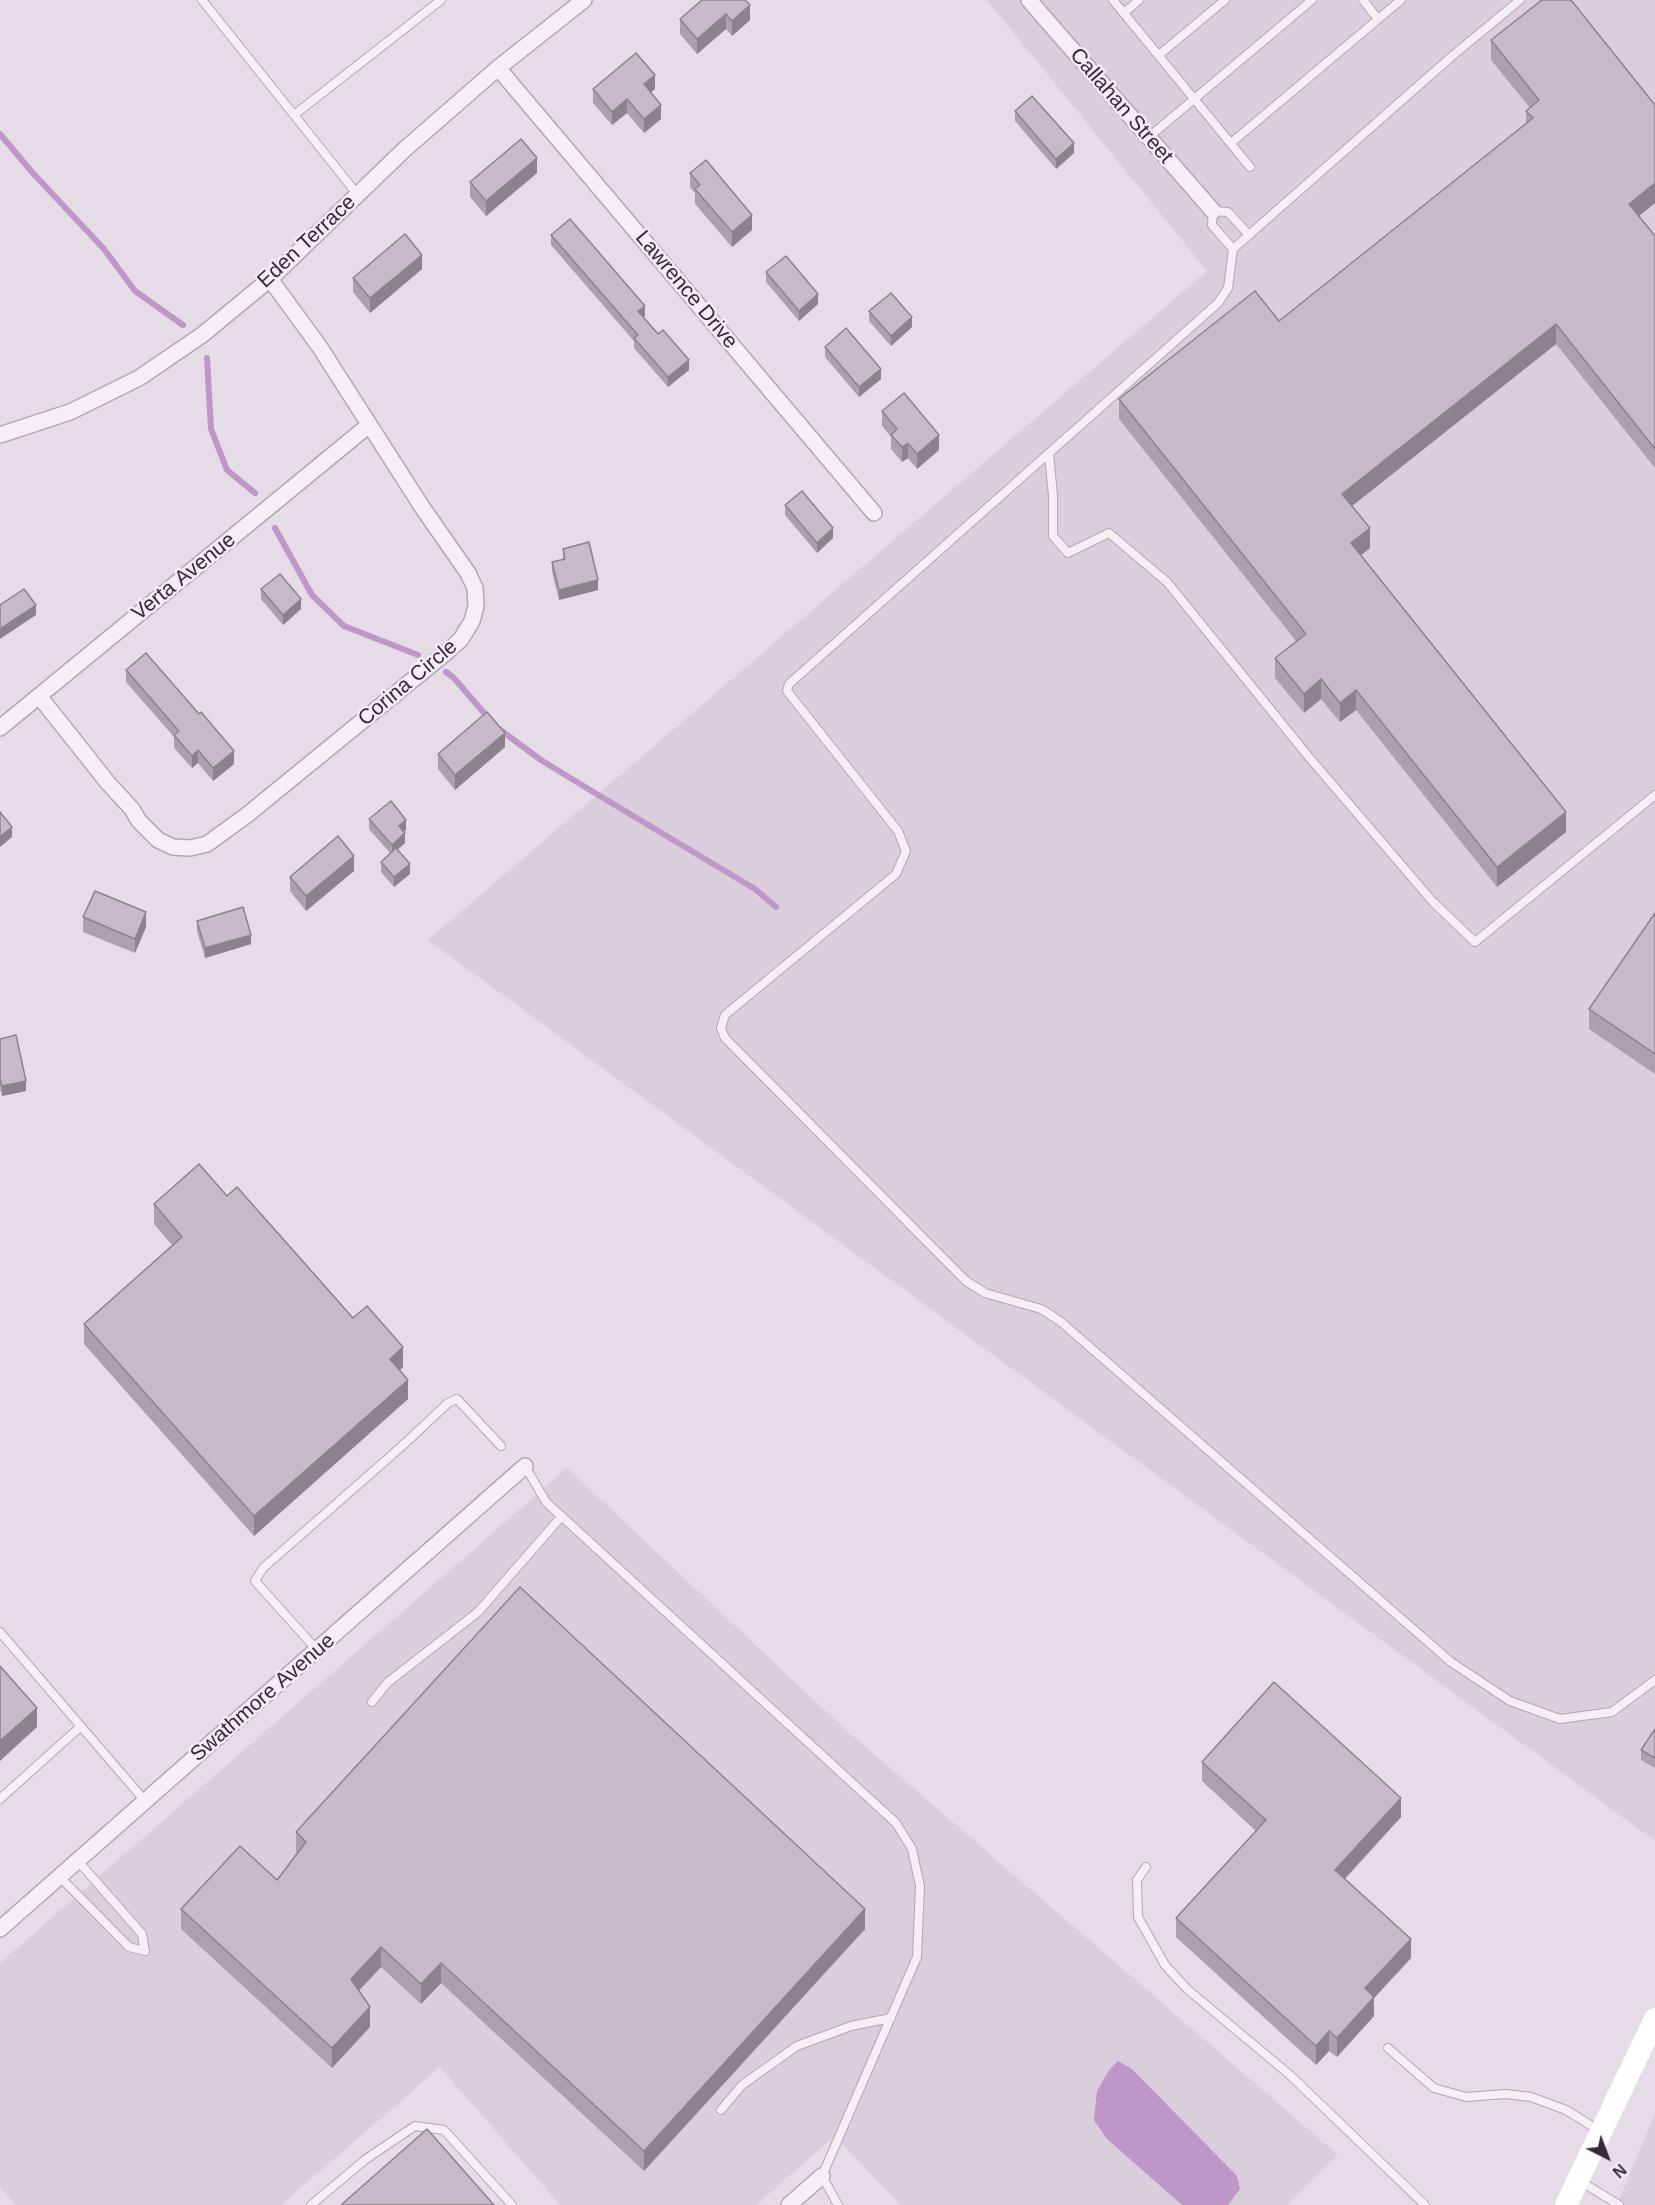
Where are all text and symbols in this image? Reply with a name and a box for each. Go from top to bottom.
street label: Callahan Street [1064,43,1178,169]
street label: Eden Terrace [253,190,361,294]
street label: Lawrence Drive [629,226,743,354]
street label: Verta Avenue [127,528,241,626]
street label: Corina Circle [353,634,463,732]
street label: Swathmore Avenue [186,1628,340,1768]
north arrow [1577,2127,1637,2187]
text: N [1609,2161,1629,2181]

